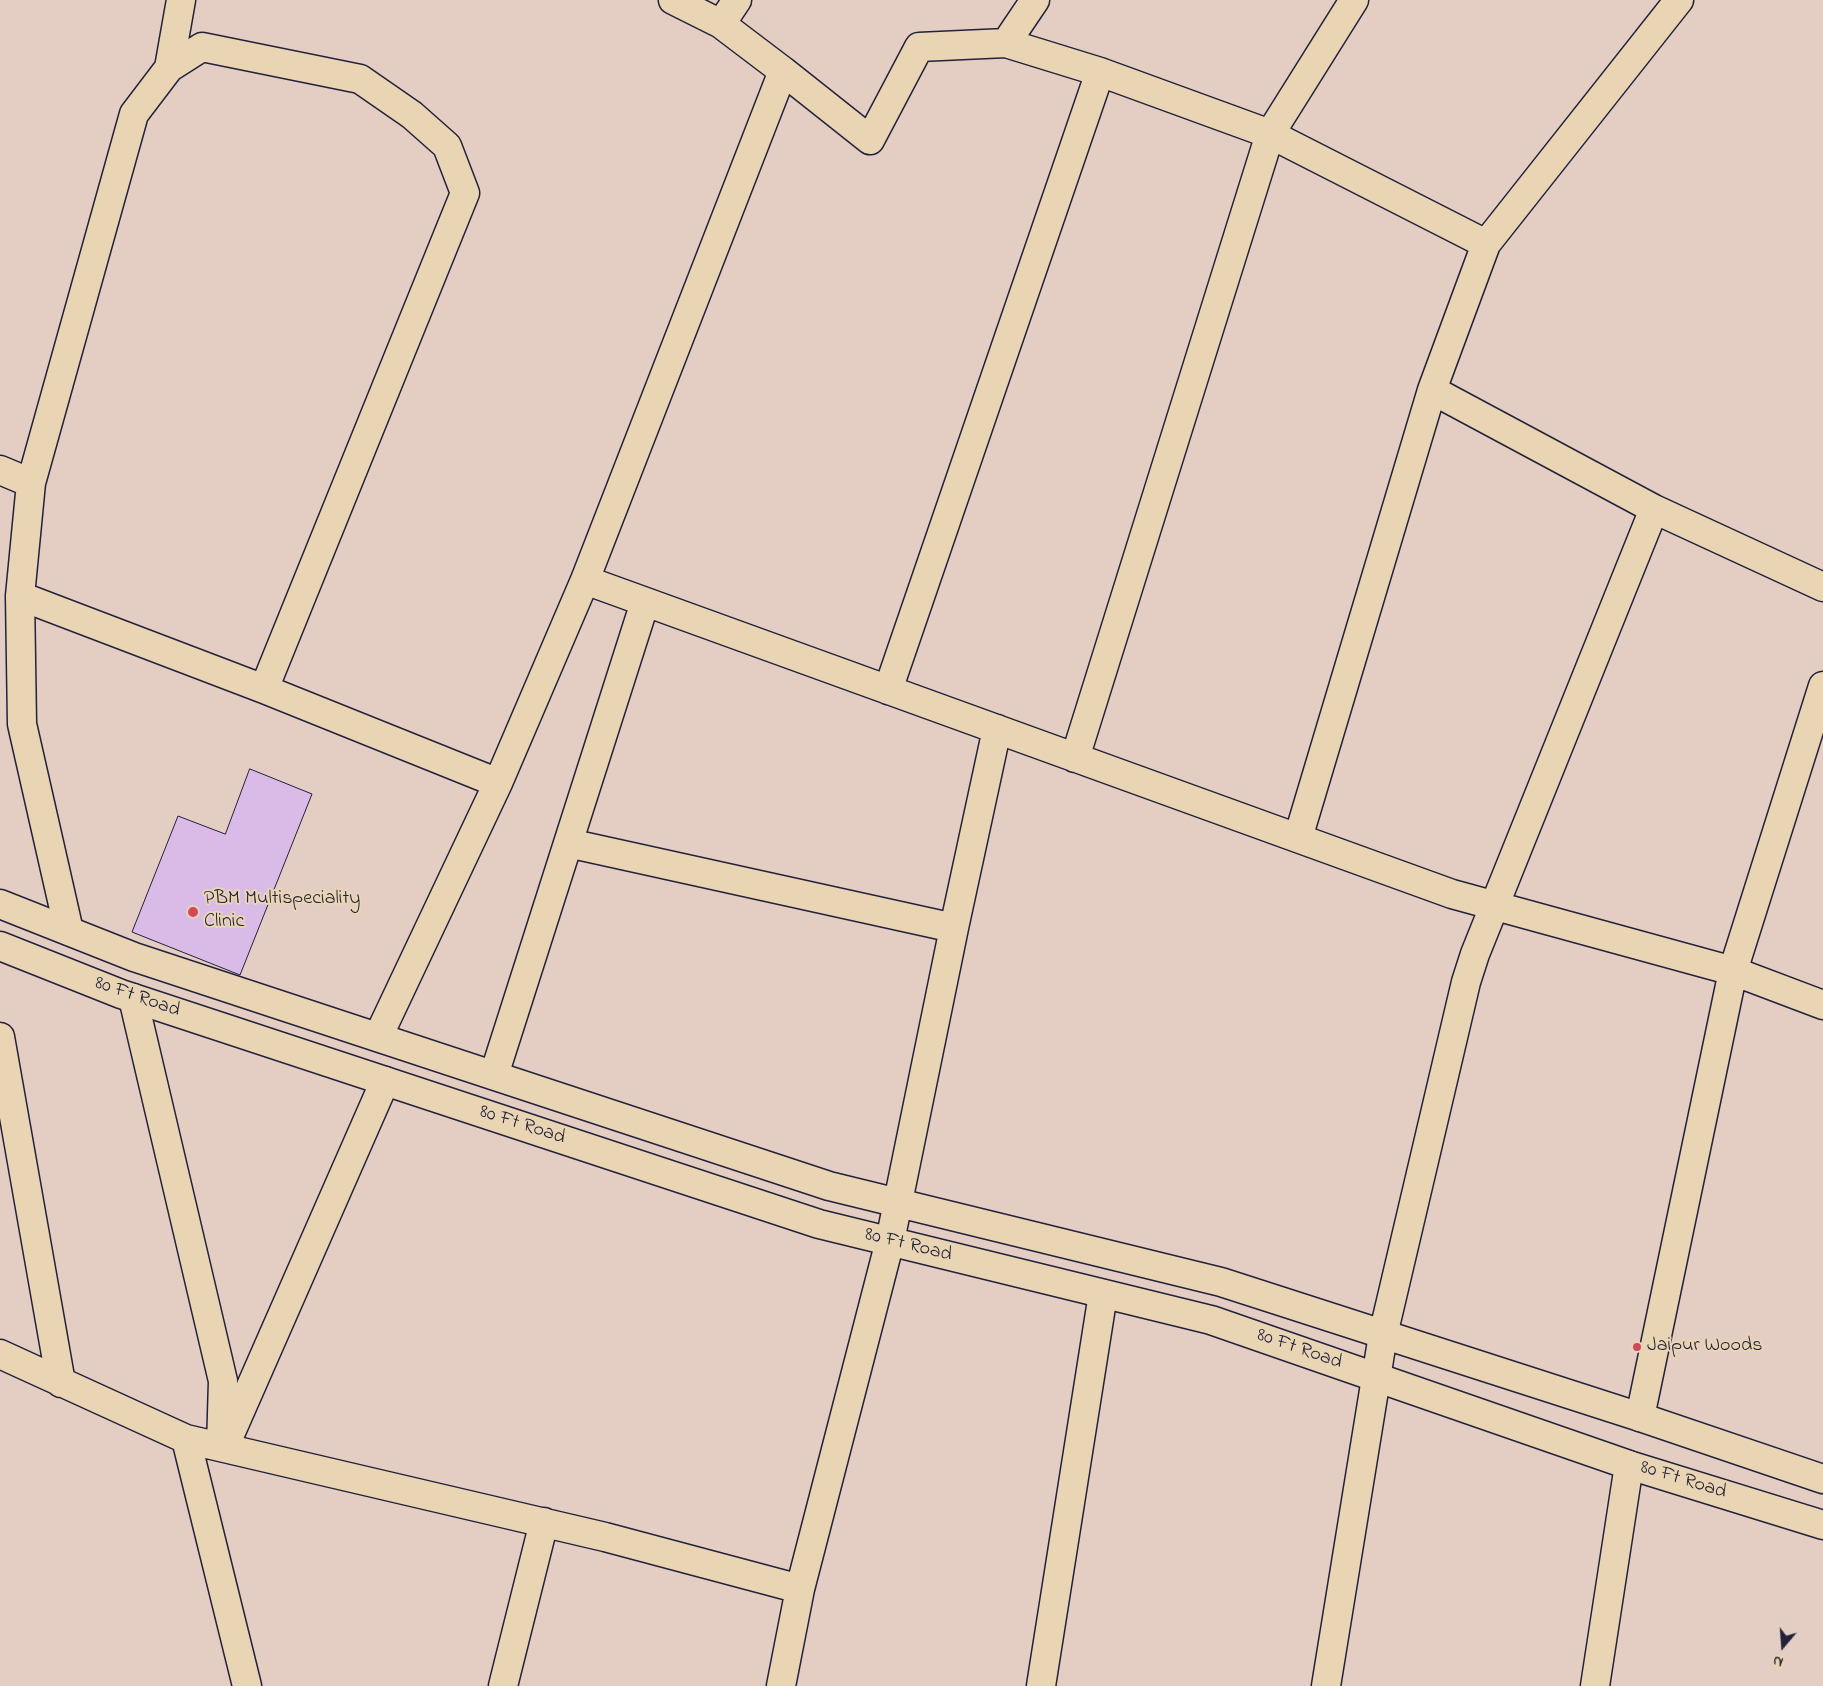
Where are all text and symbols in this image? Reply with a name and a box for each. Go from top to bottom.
place label: PBM Multispeciality Clinic [204,888,360,935]
marker: PBM Multispeciality Clinic [186,905,200,919]
street label: 80 Ft Road [91,972,183,1024]
street label: 80 Ft Road [476,1101,568,1151]
street label: 80 Ft Road [862,1224,954,1268]
street label: 80 Ft Road [1253,1324,1345,1376]
place label: Jaipur Woods [1647,1335,1762,1359]
marker: Jaipur Woods [1631,1341,1643,1353]
street label: 80 Ft Road [1637,1457,1729,1505]
north arrow [1758,1621,1808,1671]
text: N [1770,1649,1786,1672]

